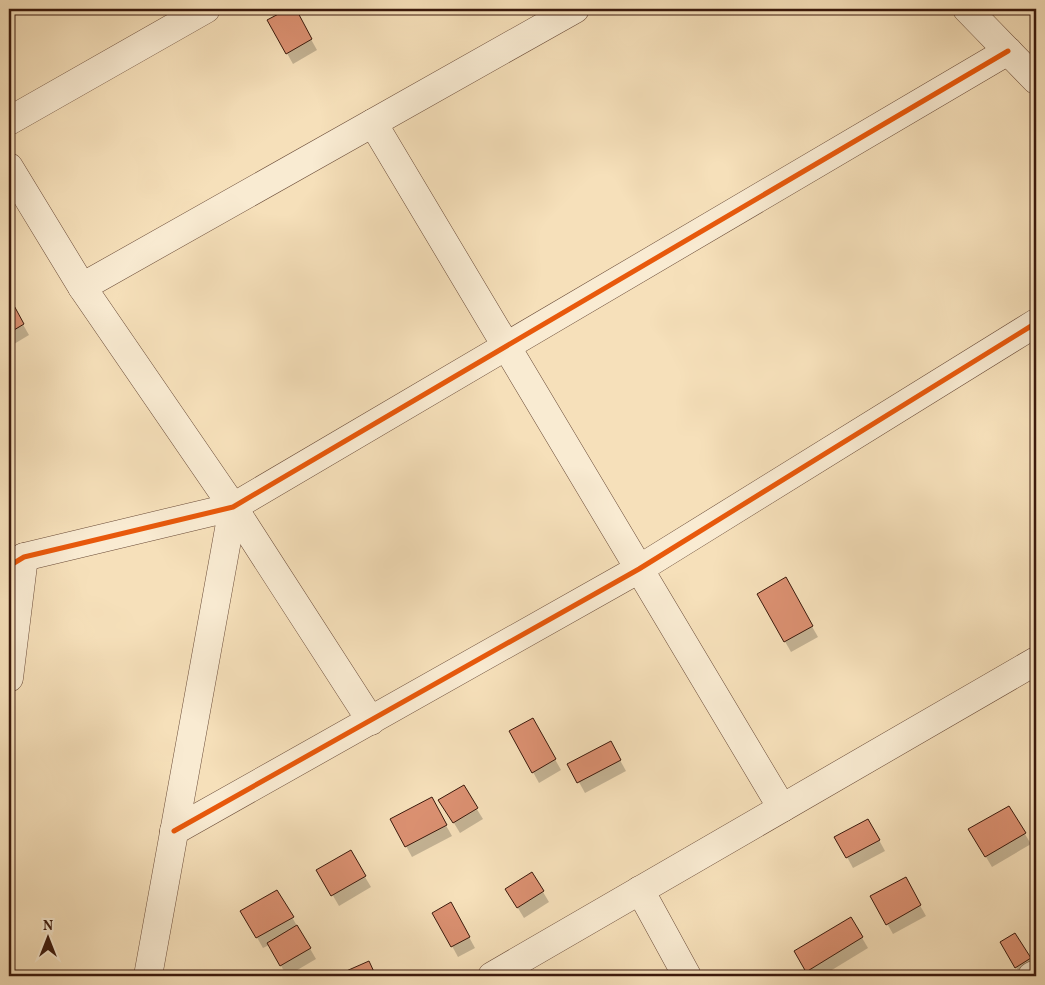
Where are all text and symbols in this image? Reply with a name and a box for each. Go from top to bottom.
north arrow [22,912,72,962]
text: N [43,917,53,936]

